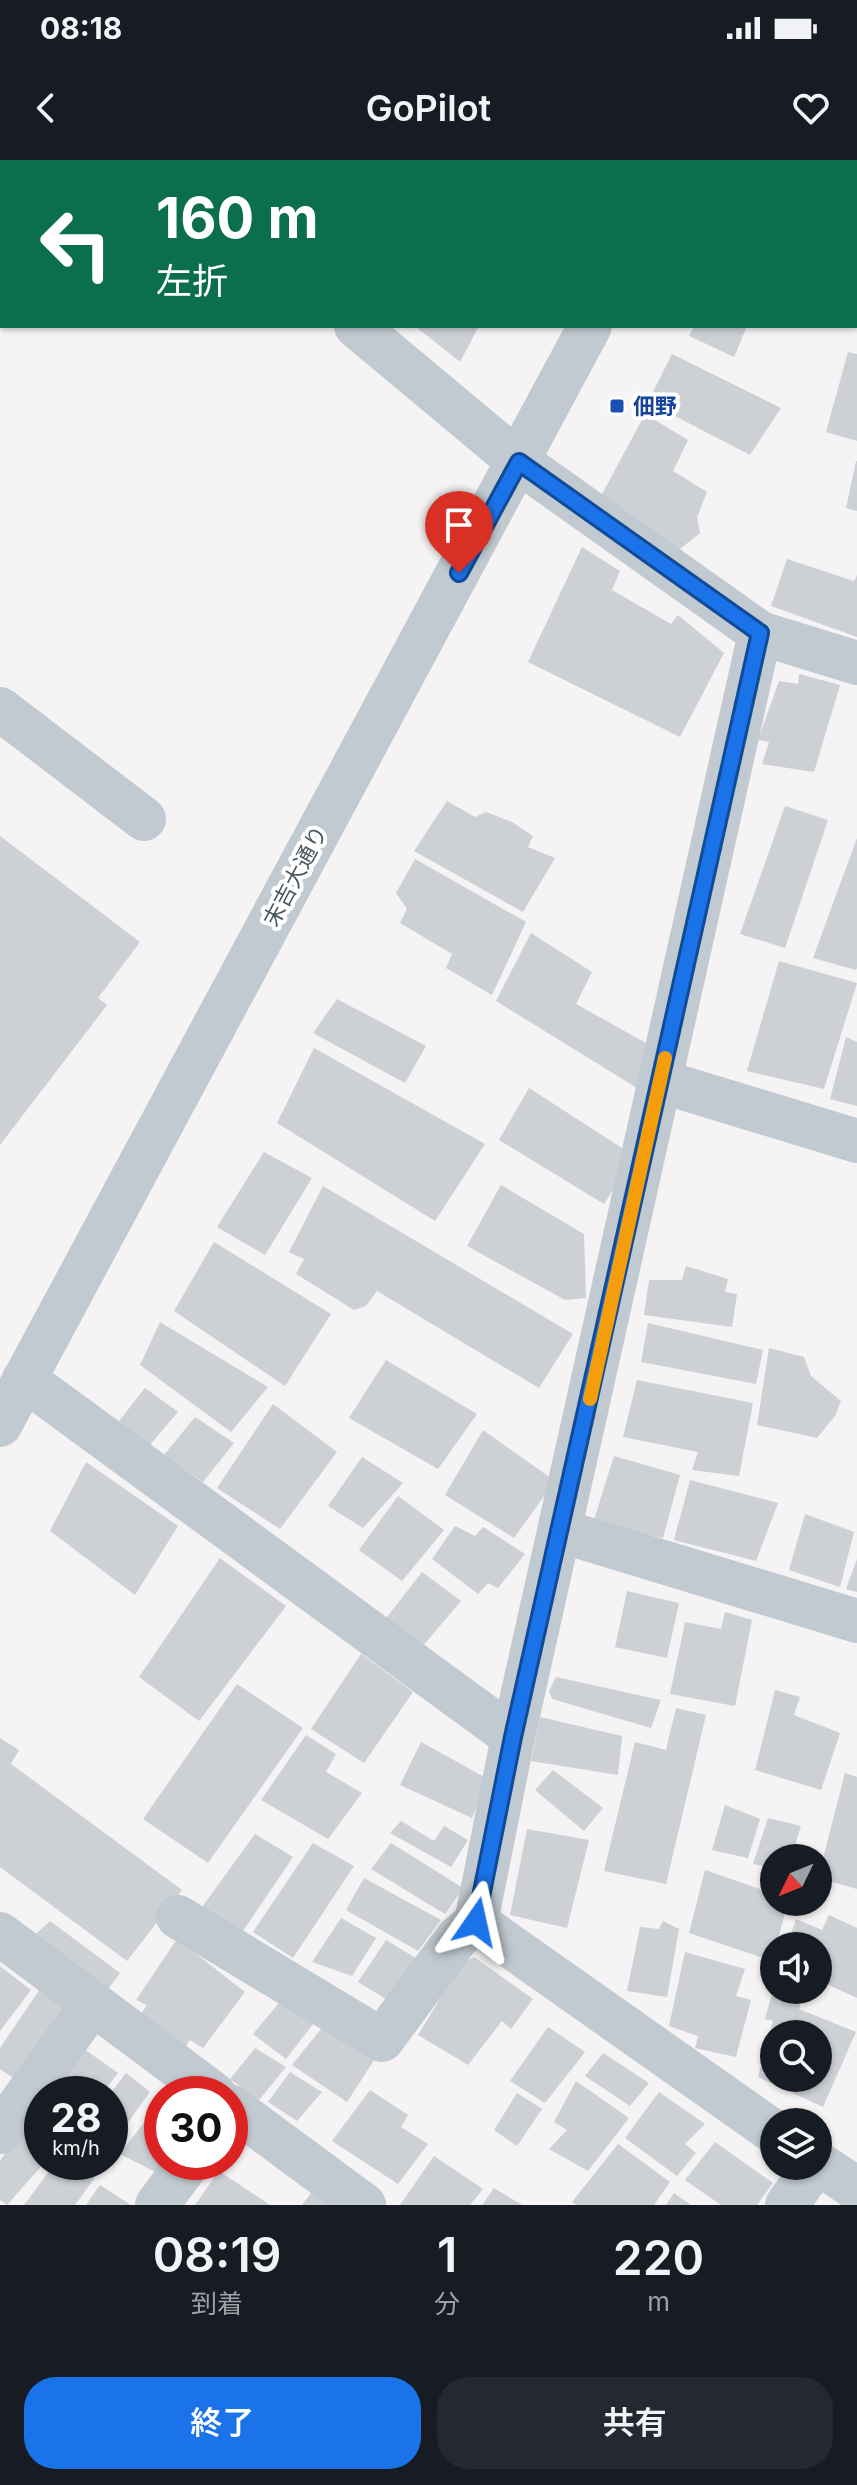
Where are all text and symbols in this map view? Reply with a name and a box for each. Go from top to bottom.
text: 08:18 [40,10,122,46]
icon: back [24,86,68,130]
text: GoPilot [366,86,491,130]
icon: heart [789,86,833,130]
text: 160 m [156,184,319,252]
icon: left [24,192,128,296]
text: 左折 [156,259,228,303]
place label: 佃野 [633,393,677,419]
marker: 佃野 [608,397,626,415]
pin [425,491,493,573]
icon: arrive [437,503,481,547]
street label: 末吉大通り [258,821,332,931]
north arrow [760,1844,832,1916]
map controls [760,1844,832,2180]
position arrow [434,1880,518,1964]
button: sound [760,1932,832,2004]
button: search [760,2020,832,2092]
speed limit sign: 30 [144,2076,248,2180]
text: 28 [50,2093,102,2142]
button: layers [760,2108,832,2180]
text: km/h [52,2136,100,2160]
text: 08:19 [153,2225,281,2284]
text: 1 [437,2225,457,2284]
text: 220 [613,2228,704,2287]
text: m [647,2286,670,2317]
text: 到着 [191,2288,243,2319]
text: 分 [434,2288,460,2319]
button: 終了 [24,2377,421,2469]
button: 共有 [437,2377,833,2469]

